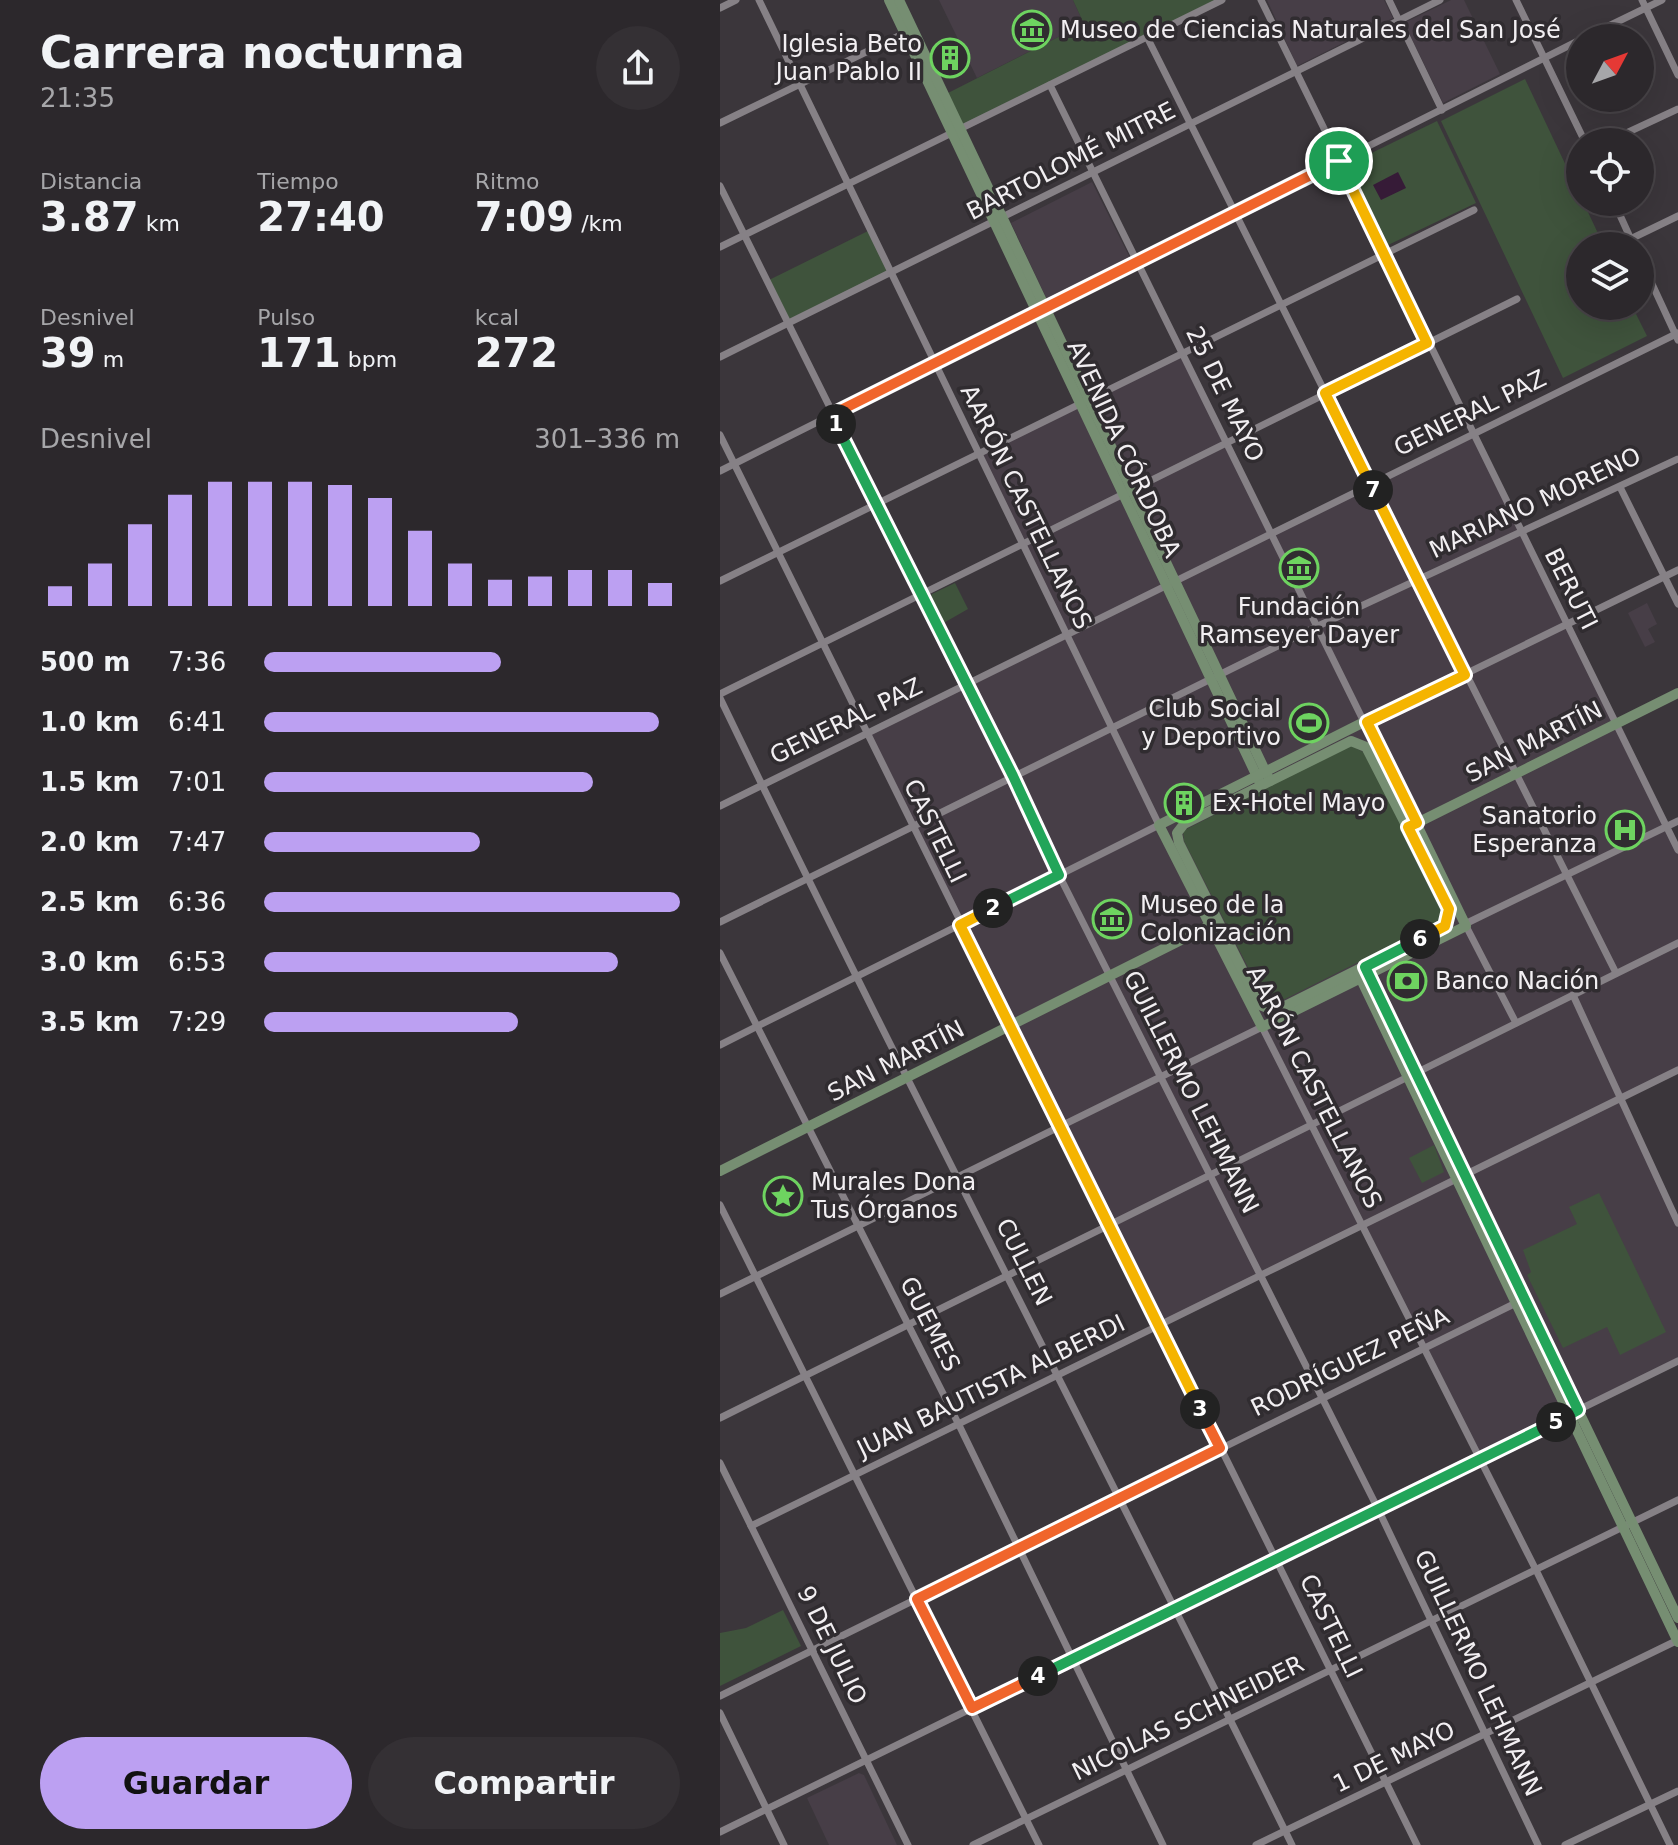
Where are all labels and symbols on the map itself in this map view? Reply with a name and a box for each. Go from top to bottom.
museum icon: Museo de Ciencias Naturales del San José [1011,9,1053,51]
place label: Museo de Ciencias Naturales del San José [1060,16,1561,44]
north arrow [1566,24,1654,112]
place label: Iglesia Beto Juan Pablo II [774,30,922,86]
building icon: Iglesia Beto Juan Pablo II [929,37,971,79]
street label: BARTOLOMÉ MITRE [961,95,1180,226]
pin [1305,127,1373,195]
street label: 25 DE MAYO [1180,322,1270,466]
street label: AVENIDA CÓRDOBA [1061,335,1189,562]
street label: GENERAL PAZ [1389,364,1551,462]
street label: AARÓN CASTELLANOS [955,379,1099,634]
pin: 1 [816,404,856,444]
street label: MARIANO MORENO [1425,442,1645,564]
pin: 7 [1353,470,1393,510]
street label: BERUTI [1539,544,1603,634]
museum icon: Fundación Ramseyer Dayer [1278,547,1320,589]
place label: Fundación Ramseyer Dayer [1199,593,1399,649]
street label: GENERAL PAZ [765,672,927,770]
place label: Club Social y Deportivo [1141,695,1281,751]
street label: SAN MARTÍN [1461,695,1607,788]
sports icon: Club Social y Deportivo [1288,702,1330,744]
street label: CASTELLI [898,775,972,887]
building icon: Ex-Hotel Mayo [1163,782,1205,824]
place label: Ex-Hotel Mayo [1212,789,1386,817]
place label: Sanatorio Esperanza [1472,802,1597,858]
hospital icon: Sanatorio Esperanza [1604,809,1646,851]
pin: 2 [973,888,1013,928]
place label: Museo de la Colonización [1140,891,1292,947]
museum icon: Museo de la Colonización [1091,898,1133,940]
pin: 6 [1400,919,1440,959]
street label: AARÓN CASTELLANOS [1241,960,1389,1213]
bank icon: Banco Nación [1386,960,1428,1002]
street label: GUILLERMO LEHMANN [1118,966,1264,1218]
place label: Banco Nación [1435,967,1599,995]
street label: SAN MARTÍN [823,1014,969,1107]
place label: Murales Dona Tus Órganos [810,1168,976,1224]
place icon: Murales Dona Tus Órganos [762,1175,804,1217]
street label: CULLEN [990,1214,1058,1310]
street label: GUEMES [894,1272,966,1376]
street label: RODRÍGUEZ PEÑA [1245,1300,1454,1422]
street label: JUAN BAUTISTA ALBERDI [851,1309,1130,1464]
pin: 3 [1180,1389,1220,1429]
pin: 5 [1536,1402,1576,1442]
street label: GUILLERMO LEHMANN [1409,1545,1547,1801]
street label: CASTELLI [1294,1570,1368,1682]
street label: 9 DE JULIO [791,1581,873,1709]
street label: NICOLAS SCHNEIDER [1068,1650,1308,1786]
pin: 4 [1018,1656,1058,1696]
street label: 1 DE MAYO [1329,1716,1459,1798]

